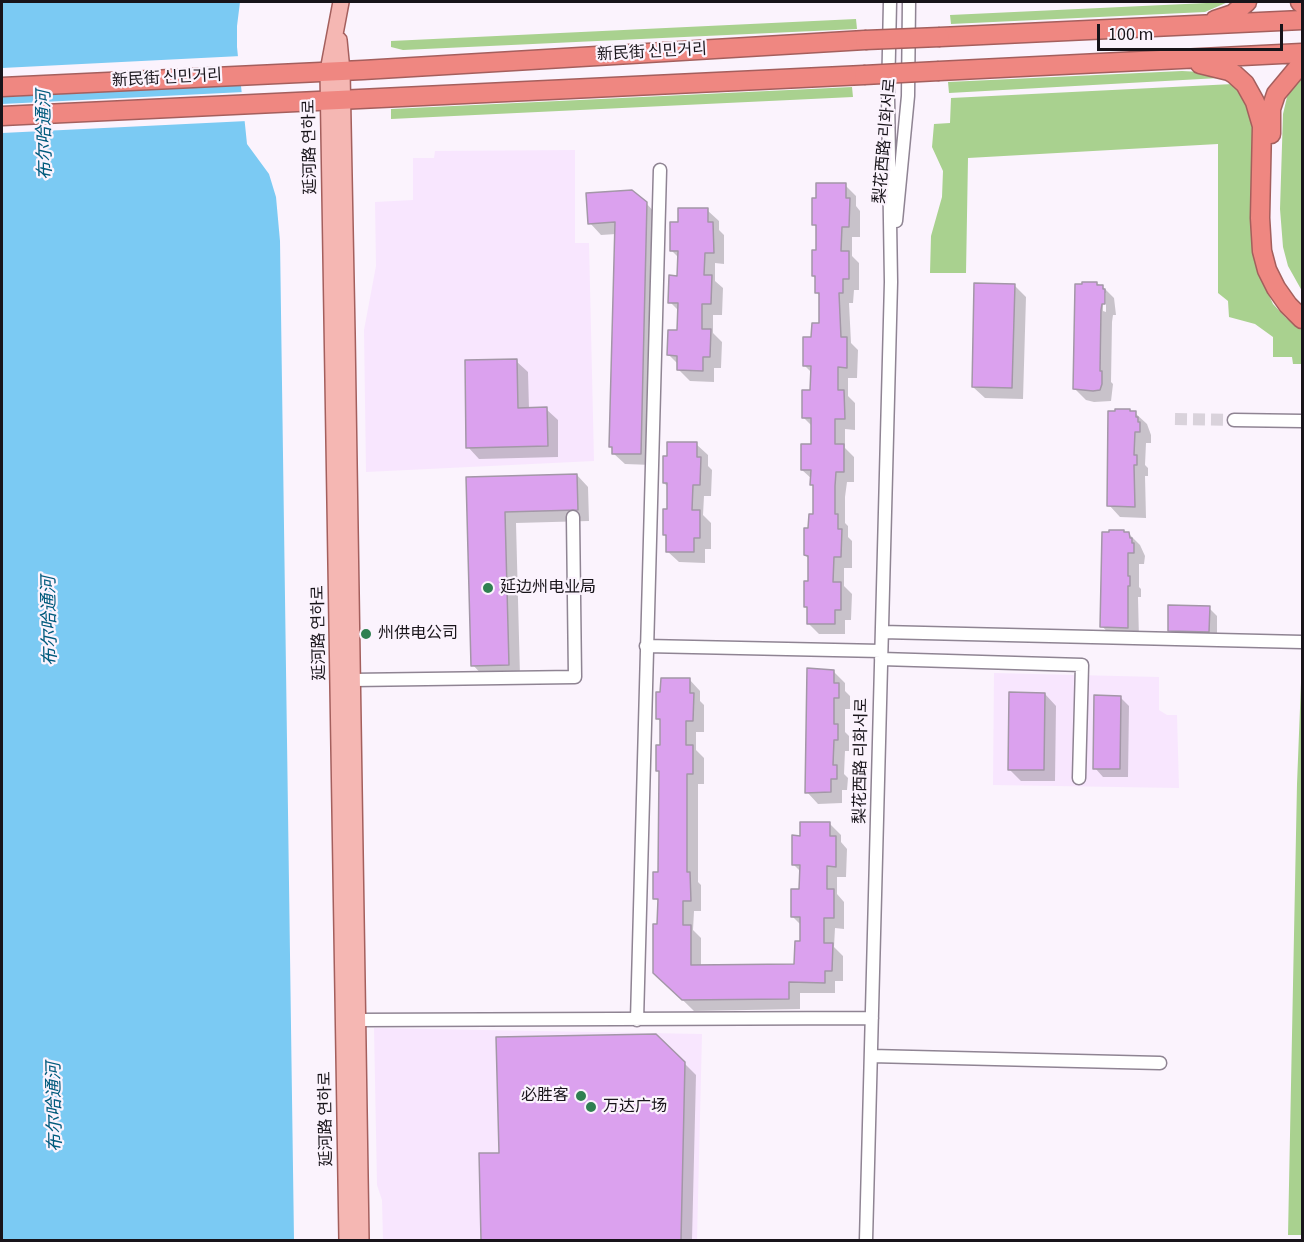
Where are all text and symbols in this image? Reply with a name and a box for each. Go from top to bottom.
scale bar [1100,12,1286,50]
text: 100 m [1108,22,1153,47]
street label: 新民街 신민거리 [597,41,707,65]
street label: 新民街 신민거리 [112,67,222,91]
street label: 梨花西路 리화서로 [871,77,901,205]
water label: 布尔哈通河 [34,90,58,180]
street label: 延河路 연하로 [301,99,321,195]
water label: 布尔哈通河 [39,576,63,666]
place label: 延边州电业局 [500,578,596,598]
marker: 延边州电业局 [481,581,495,595]
street label: 延河路 연하로 [310,585,330,681]
place label: 州供电公司 [378,624,458,644]
marker: 州供电公司 [359,627,373,641]
street label: 梨花西路 리화서로 [851,698,873,824]
water label: 布尔哈通河 [44,1062,68,1152]
street label: 延河路 연하로 [317,1071,337,1167]
place label: 必胜客 [521,1086,569,1106]
marker: 必胜客 [574,1089,588,1103]
place label: 万达广场 [603,1097,667,1117]
marker: 万达广场 [584,1100,598,1114]

